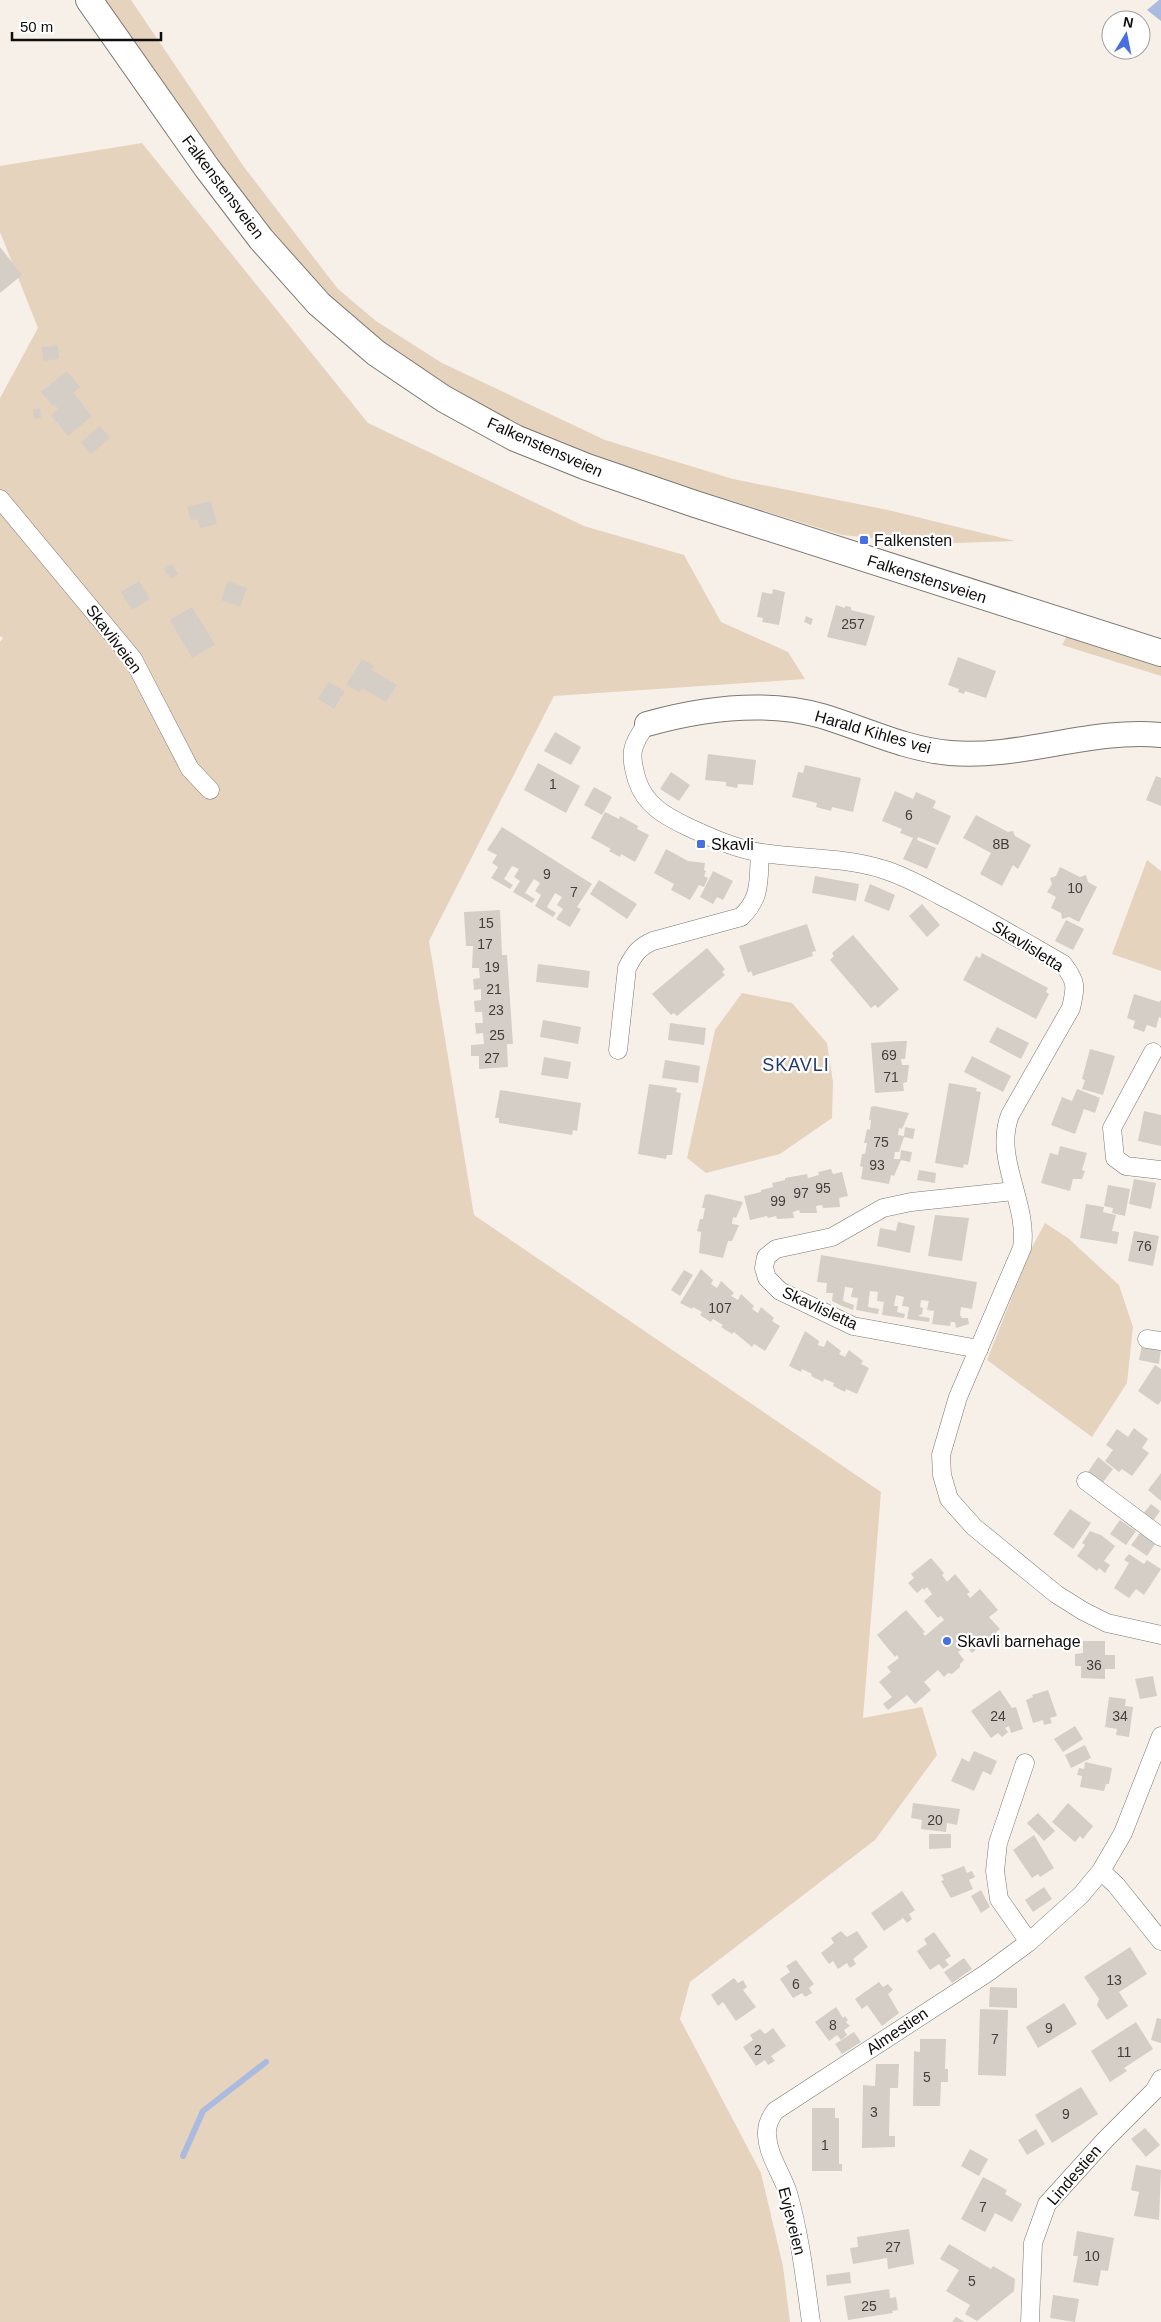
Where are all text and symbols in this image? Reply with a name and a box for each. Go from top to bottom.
scale bar [12,10,161,42]
north arrow [1101,10,1151,60]
text: N [1122,13,1135,31]
text: 50 m [20,18,53,35]
street label: Falkenstensveien [179,132,267,242]
street label: Falkenstensveien [485,414,605,480]
place label: Falkensten [874,532,952,549]
marker: Falkensten [858,534,870,546]
street label: Falkenstensveien [865,552,989,606]
street label: Skavliveien [83,602,145,676]
house number: 257 [841,616,865,632]
street label: Harald Kihles vei [813,707,933,757]
house number: 1 [549,776,557,792]
house number: 6 [905,807,913,823]
place label: Skavli [711,836,754,853]
house number: 8B [992,836,1010,852]
marker: Skavli [695,838,707,850]
house number: 9 [543,866,551,882]
house number: 10 [1067,880,1083,896]
house number: 7 [570,884,578,900]
house number: 15 [478,915,494,931]
street label: Skavlisletta [989,917,1067,975]
house number: 17 [477,936,493,952]
house number: 19 [484,959,500,975]
house number: 21 [486,981,502,997]
house number: 23 [488,1002,504,1018]
house number: 25 [489,1027,505,1043]
house number: 69 [881,1047,897,1063]
house number: 27 [484,1050,500,1066]
district label: SKAVLI [762,1055,830,1075]
house number: 71 [883,1069,899,1085]
house number: 75 [873,1134,889,1150]
house number: 93 [869,1157,885,1173]
house number: 95 [815,1180,831,1196]
house number: 97 [793,1185,809,1201]
house number: 99 [770,1193,786,1209]
house number: 76 [1136,1238,1152,1254]
street label: Skavlisletta [780,1283,860,1333]
house number: 107 [708,1300,732,1316]
place label: Skavli barnehage [957,1633,1081,1650]
marker: Skavli barnehage [941,1635,953,1647]
house number: 36 [1086,1657,1102,1673]
house number: 24 [990,1708,1006,1724]
house number: 34 [1112,1708,1128,1724]
house number: 20 [927,1812,943,1828]
house number: 13 [1106,1972,1122,1988]
house number: 6 [792,1976,800,1992]
street label: Almestien [863,2004,931,2058]
house number: 8 [829,2017,837,2033]
house number: 9 [1045,2020,1053,2036]
house number: 7 [991,2031,999,2047]
house number: 2 [754,2042,762,2058]
house number: 11 [1117,2044,1131,2060]
house number: 5 [923,2069,931,2085]
house number: 3 [870,2104,878,2120]
house number: 9 [1062,2106,1070,2122]
house number: 1 [821,2137,829,2153]
street label: Lindestien [1044,2142,1104,2208]
street label: Evjeveien [775,2185,809,2257]
house number: 7 [979,2199,987,2215]
house number: 27 [885,2239,901,2255]
house number: 10 [1084,2248,1100,2264]
house number: 5 [968,2273,976,2289]
house number: 25 [861,2298,877,2314]

